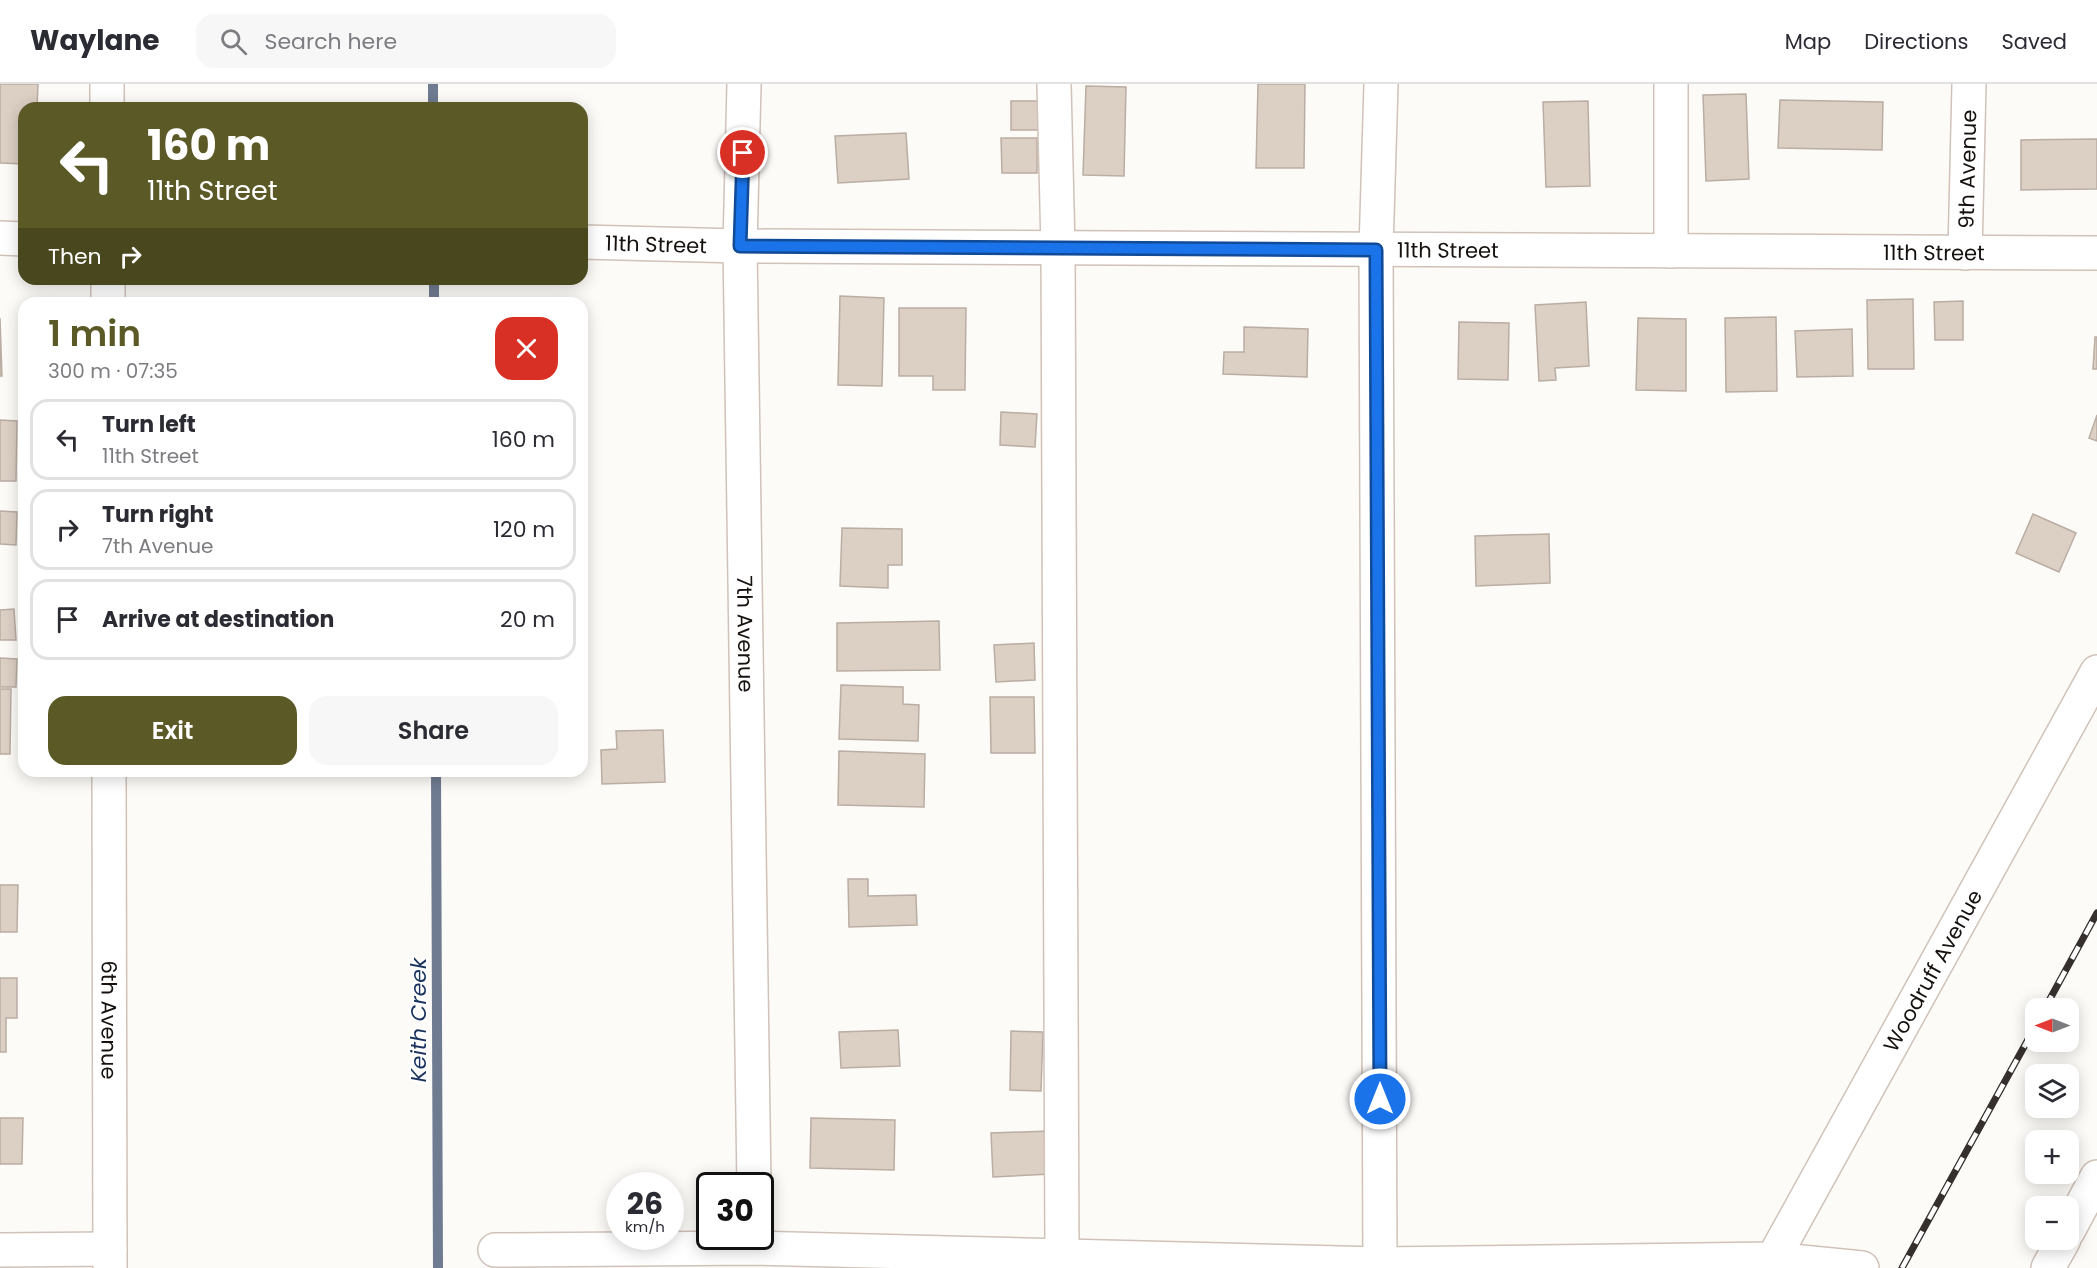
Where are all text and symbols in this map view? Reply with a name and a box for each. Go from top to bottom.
search box [196,14,616,68]
text: Waylane [30,21,160,60]
icon: search [217,25,250,58]
text: Search here [265,26,397,57]
text: Map [1785,27,1831,56]
text: Directions [1864,27,1968,56]
text: Saved [2001,27,2067,56]
street label: 9th Avenue [1951,109,1983,229]
text: 160 m [147,116,270,175]
icon: left [48,126,126,204]
pin [717,127,768,178]
icon: arrive [726,136,759,169]
text: 11th Street [147,172,278,209]
street label: 11th Street [605,228,707,260]
street label: 11th Street [1397,235,1499,264]
street label: 11th Street [1883,237,1985,267]
icon: right [114,240,147,273]
text: Then [48,241,102,272]
text: 1 min [48,308,141,359]
button: close [495,317,558,380]
text: 300 m · 07:35 [48,357,178,385]
text: Turn left [102,409,196,440]
icon: left [51,423,84,456]
text: 160 m [492,424,555,455]
text: 11th Street [102,442,199,470]
text: Turn right [102,499,213,530]
icon: right [51,513,84,546]
text: 120 m [493,514,555,545]
text: 7th Avenue [102,532,213,560]
street label: 7th Avenue [730,575,761,693]
icon: arrive [51,603,84,636]
text: Arrive at destination [102,604,334,635]
text: 20 m [500,604,555,635]
button: Exit [48,696,297,765]
button: Share [309,696,558,765]
street label: Woodruff Avenue [1876,884,1989,1057]
water label: Keith Creek [403,956,434,1082]
street label: 6th Avenue [95,960,124,1080]
north arrow [2025,998,2079,1052]
map controls [2025,998,2079,1250]
button: layers [2025,1064,2079,1118]
position arrow [1348,1067,1412,1131]
button: + [2025,1130,2079,1184]
speed limit sign: 30 [696,1172,774,1250]
text: 26 [627,1182,663,1225]
button: − [2025,1196,2079,1250]
text: km/h [625,1216,665,1237]

